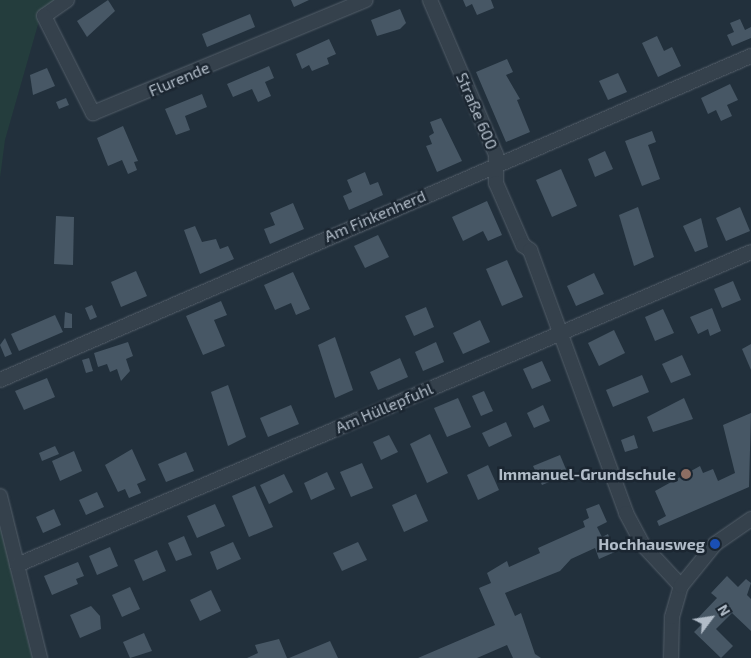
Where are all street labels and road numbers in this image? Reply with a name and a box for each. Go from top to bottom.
street label: Flurende [146,58,212,100]
street label: Straße 600 [452,70,502,152]
street label: Am Finkenherd [321,186,429,246]
street label: Am Hüllepfuhl [332,379,436,437]

